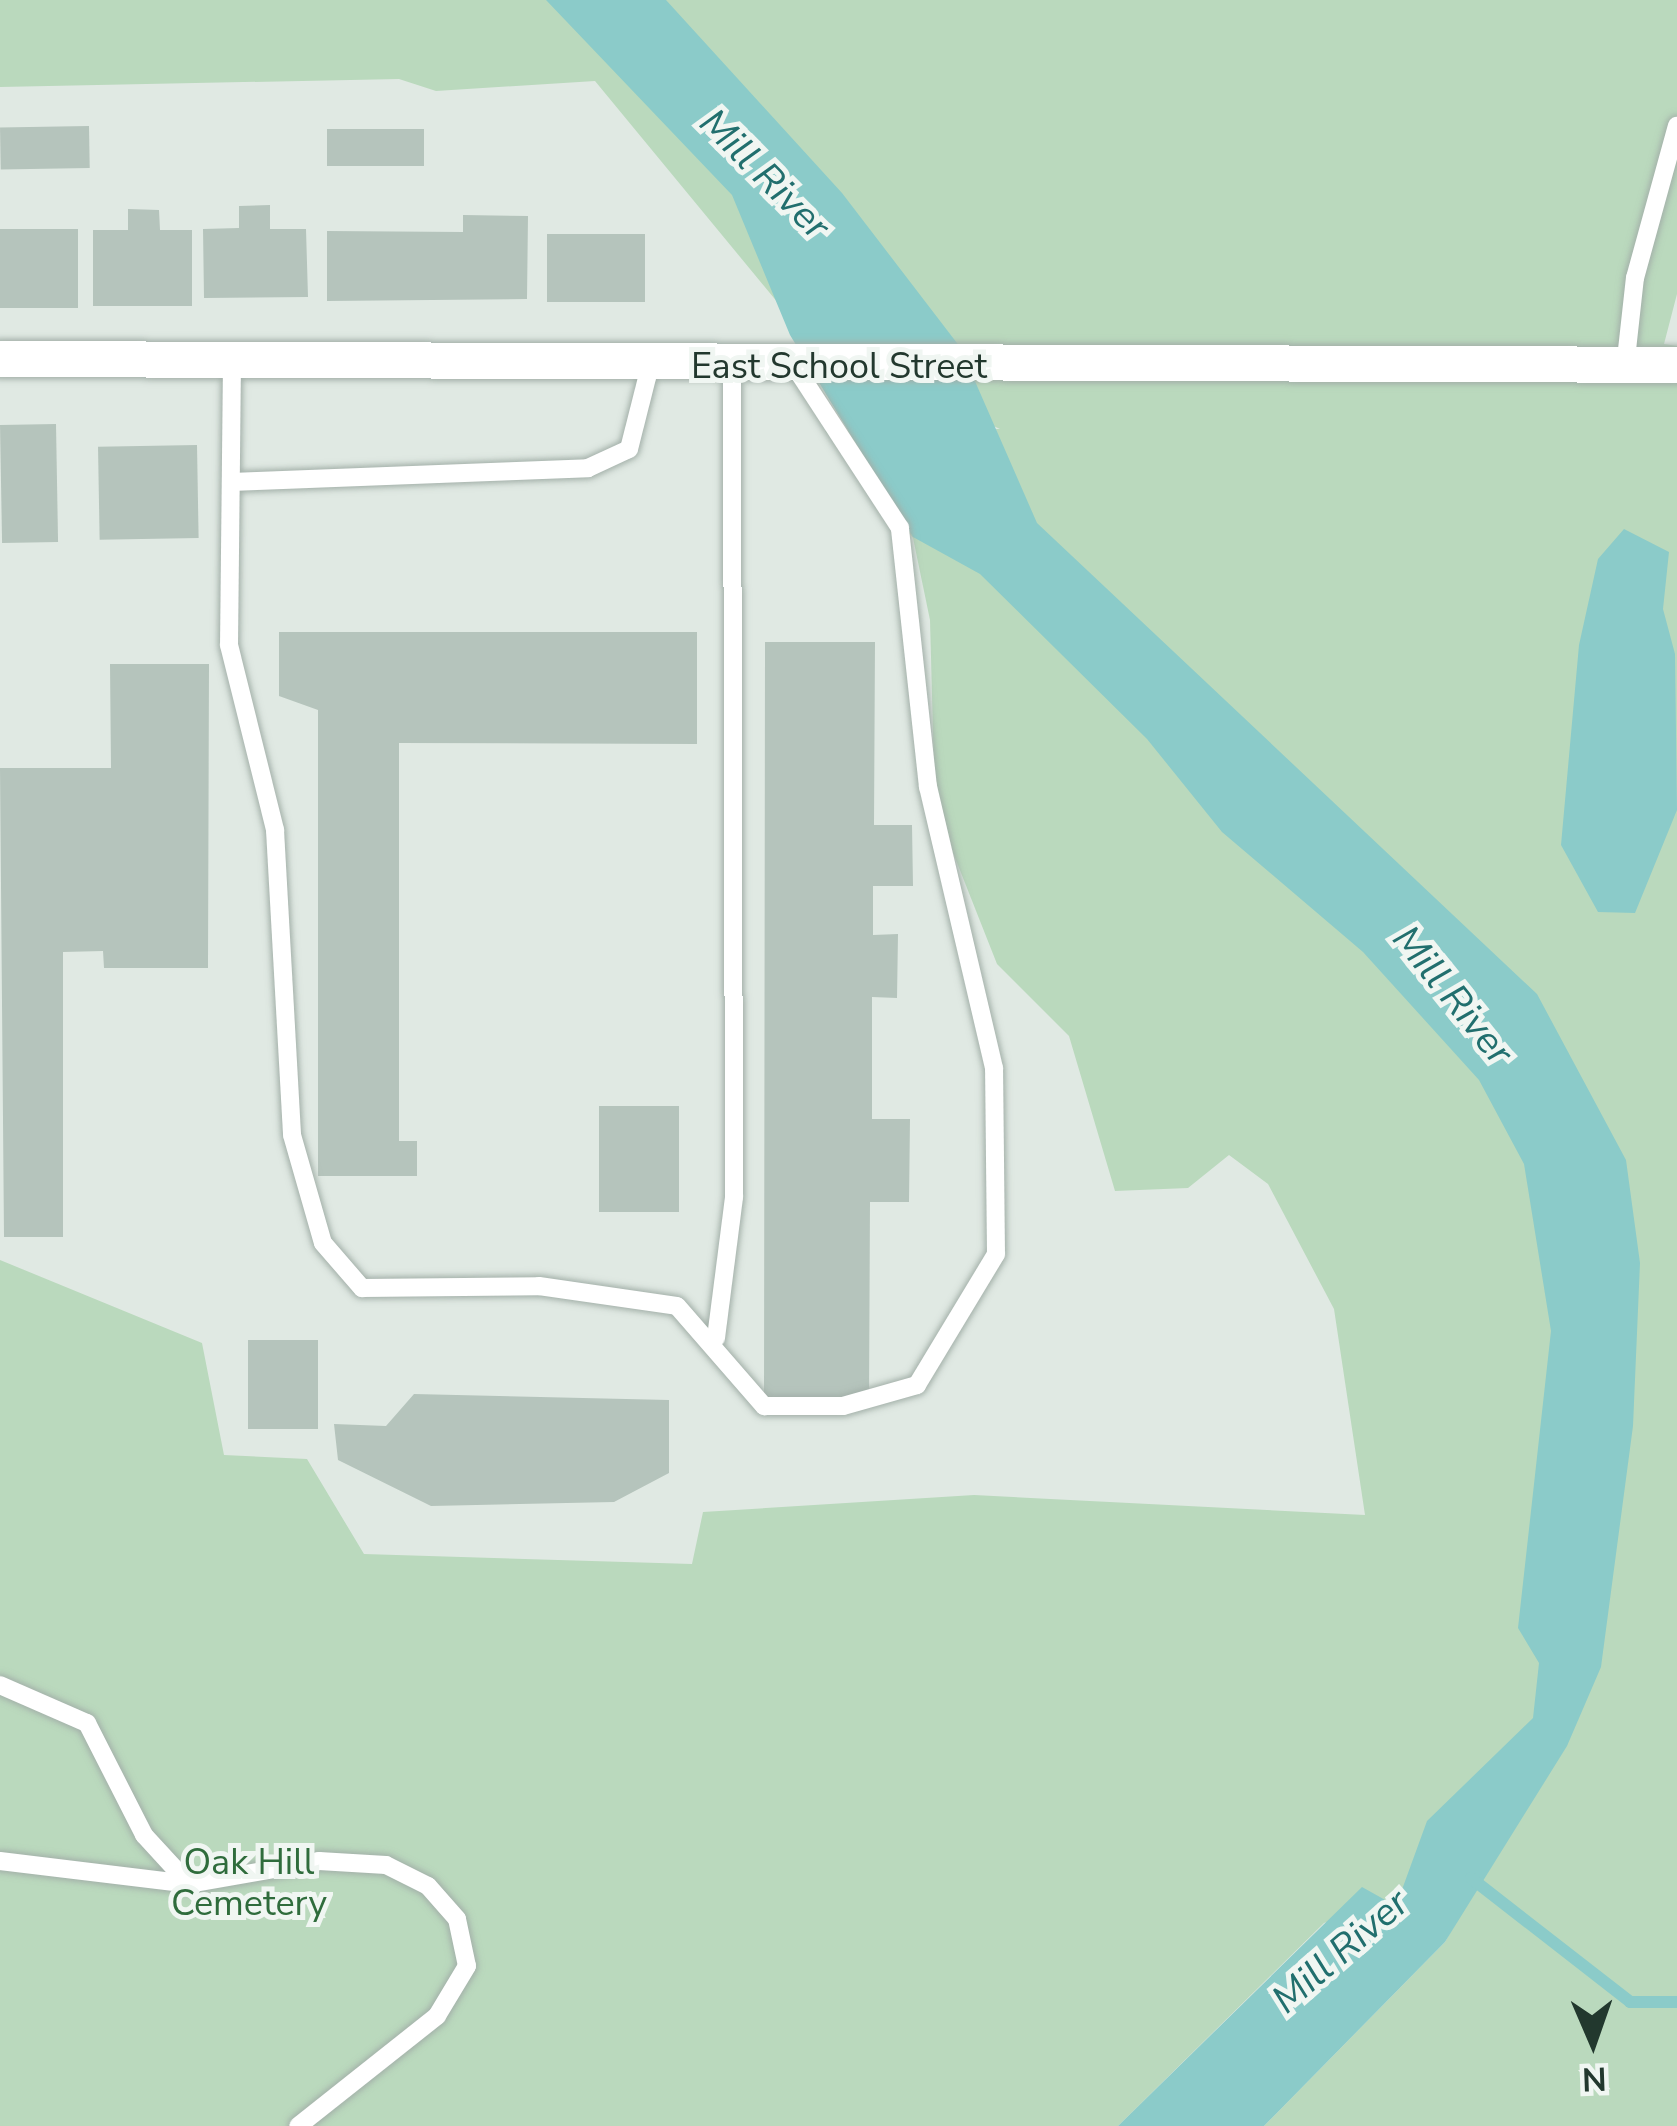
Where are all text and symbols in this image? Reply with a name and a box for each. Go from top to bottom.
water label: Mill River [689,100,839,250]
street label: East School Street [691,345,987,389]
water label: Mill River [1382,917,1522,1075]
park label: Oak Hill Cemetery [171,1840,327,1925]
water label: Mill River [1263,1880,1419,2024]
north arrow [1533,1982,1653,2102]
text: N [1581,2056,1607,2101]

